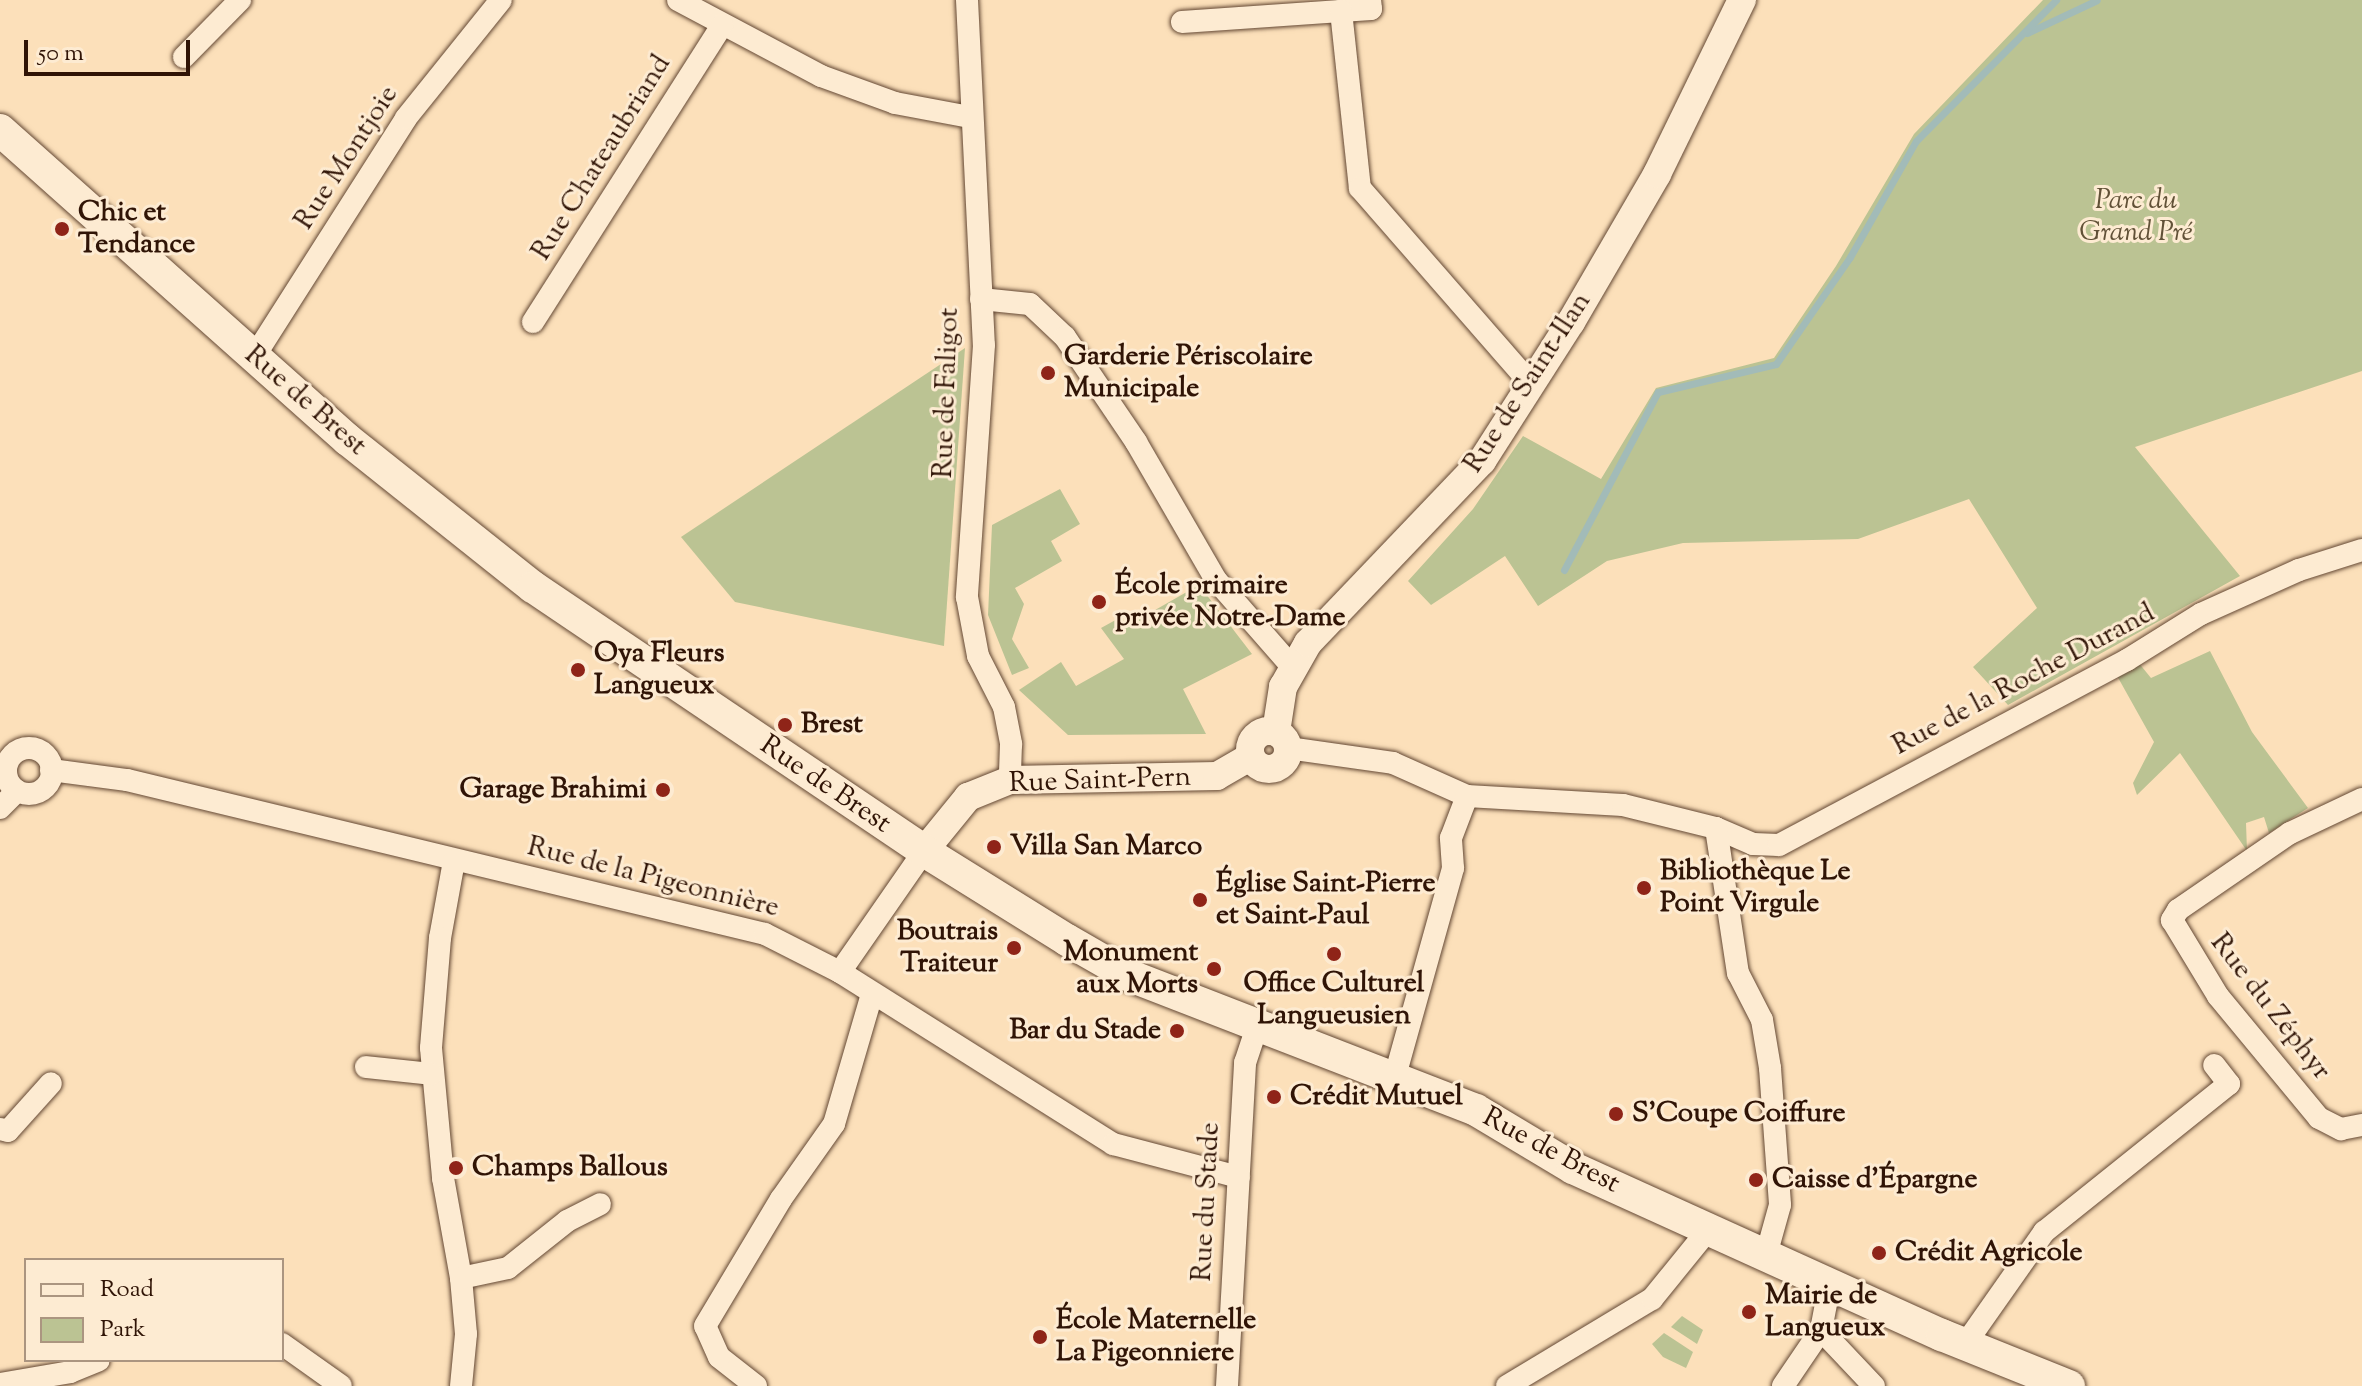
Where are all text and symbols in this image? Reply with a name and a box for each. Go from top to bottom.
scale bar [28,24,194,74]
text: 50 m [38,37,84,71]
street label: Rue Chateaubriand [525,49,679,267]
street label: Rue Montjoie [288,80,406,236]
park label: Parc du Grand Pré [2079,184,2193,250]
place label: Chic et Tendance [78,196,195,262]
marker: Chic et Tendance [53,220,71,238]
street label: Rue de Saint-Ilan [1457,286,1599,480]
street label: Rue de Faligot [927,307,967,479]
street label: Rue de Brest [237,339,373,463]
place label: Garderie Périscolaire Municipale [1064,340,1313,406]
marker: Garderie Périscolaire Municipale [1039,364,1057,382]
place label: École primaire privée Notre-Dame [1115,569,1346,635]
marker: École primaire privée Notre-Dame [1090,593,1108,611]
street label: Rue de la Roche Durand [1887,597,2161,763]
place label: Oya Fleurs Langueux [594,637,724,703]
marker: Oya Fleurs Langueux [569,661,587,679]
place label: Brest [801,708,863,742]
marker: Brest [776,716,794,734]
street label: Rue de Brest [753,729,897,841]
street label: Rue Saint-Pern [1008,761,1192,801]
place label: Garage Brahimi [459,773,647,807]
marker: Garage Brahimi [654,781,672,799]
street label: Rue de la Pigeonnière [524,830,782,926]
place label: Villa San Marco [1010,830,1202,864]
marker: Villa San Marco [985,838,1003,856]
place label: Bibliothèque Le Point Virgule [1660,855,1851,921]
place label: Église Saint-Pierre et Saint-Paul [1216,867,1436,933]
marker: Bibliothèque Le Point Virgule [1635,879,1653,897]
marker: Église Saint-Pierre et Saint-Paul [1191,891,1209,909]
place label: Boutrais Traiteur [897,915,998,981]
street label: Rue du Zéphyr [2202,927,2338,1087]
place label: Monument aux Morts [1063,936,1198,1002]
marker: Boutrais Traiteur [1005,939,1023,957]
marker: Office Culturel Langueusien [1325,945,1343,963]
marker: Monument aux Morts [1205,960,1223,978]
place label: Office Culturel Langueusien [1244,967,1424,1033]
place label: Bar du Stade [1009,1014,1161,1048]
marker: Bar du Stade [1168,1022,1186,1040]
place label: Crédit Mutuel [1290,1080,1463,1114]
marker: Crédit Mutuel [1265,1088,1283,1106]
place label: S'Coupe Coiffure [1632,1097,1846,1131]
street label: Rue de Brest [1477,1101,1625,1201]
marker: S'Coupe Coiffure [1607,1105,1625,1123]
street label: Rue du Stade [1186,1122,1228,1282]
place label: Champs Ballous [472,1151,668,1185]
marker: Champs Ballous [447,1159,465,1177]
place label: Caisse d'Épargne [1772,1163,1977,1197]
marker: Caisse d'Épargne [1747,1171,1765,1189]
place label: Crédit Agricole [1895,1236,2082,1270]
marker: Crédit Agricole [1870,1244,1888,1262]
legend [24,1258,284,1362]
text: Road [100,1273,154,1307]
place label: Mairie de Langueux [1765,1279,1885,1345]
marker: Mairie de Langueux [1740,1303,1758,1321]
place label: École Maternelle La Pigeonniere [1056,1304,1256,1370]
text: Park [100,1313,146,1347]
marker: École Maternelle La Pigeonniere [1031,1328,1049,1346]

